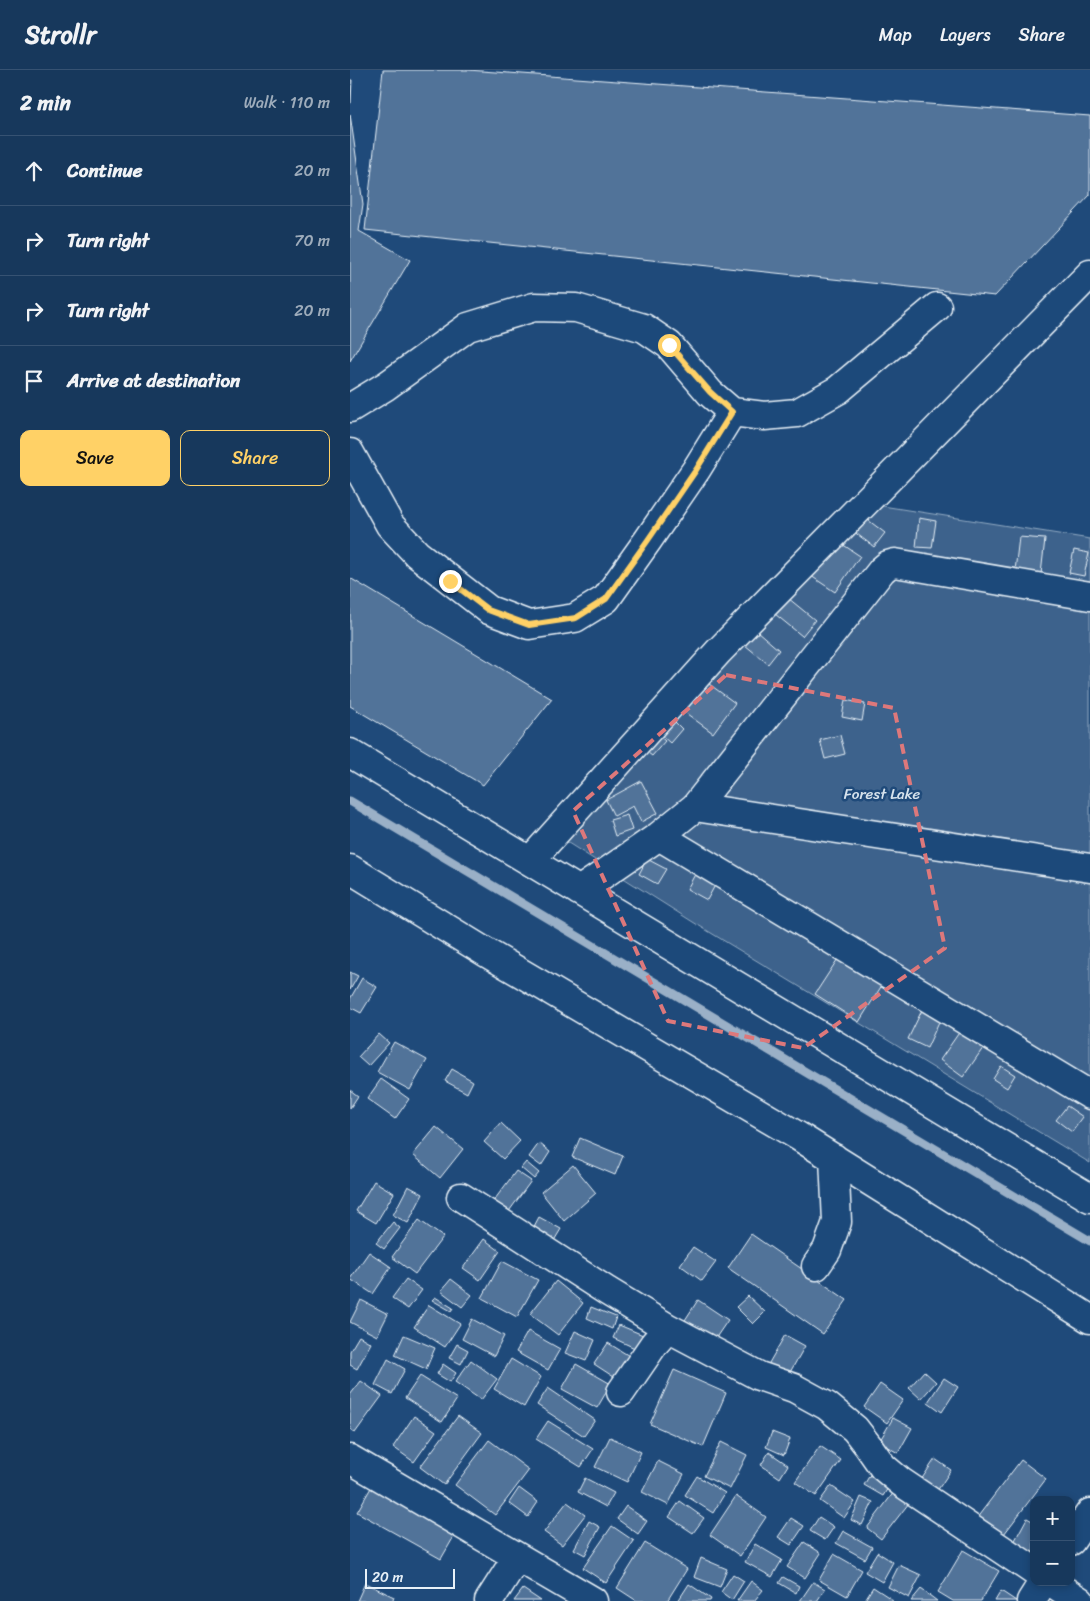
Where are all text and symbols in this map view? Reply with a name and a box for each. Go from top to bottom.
text: Strollr [25,14,96,56]
text: Map [879,19,912,51]
text: Layers [940,19,991,51]
text: Share [1019,19,1065,51]
text: 2 min [20,84,71,122]
text: Walk · 110 m [244,88,330,117]
text: Continue [67,154,143,187]
text: 20 m [294,156,330,185]
icon: ahead [20,157,48,185]
text: Turn right [67,224,149,257]
text: 70 m [294,226,330,255]
icon: right [20,227,48,255]
text: Turn right [67,294,149,327]
text: 20 m [294,296,330,325]
icon: right [20,297,48,325]
route start [658,334,681,357]
text: Arrive at destination [67,364,240,397]
icon: arrive [20,367,48,395]
button: Save [20,430,170,486]
button: Share [180,430,330,486]
route end [439,570,462,593]
park label: Forest Lake [844,781,921,807]
map controls [1030,1496,1075,1586]
button: + [1030,1496,1075,1541]
button: − [1030,1541,1075,1586]
text: 20 m [372,1565,403,1590]
scale bar [365,1566,455,1589]

